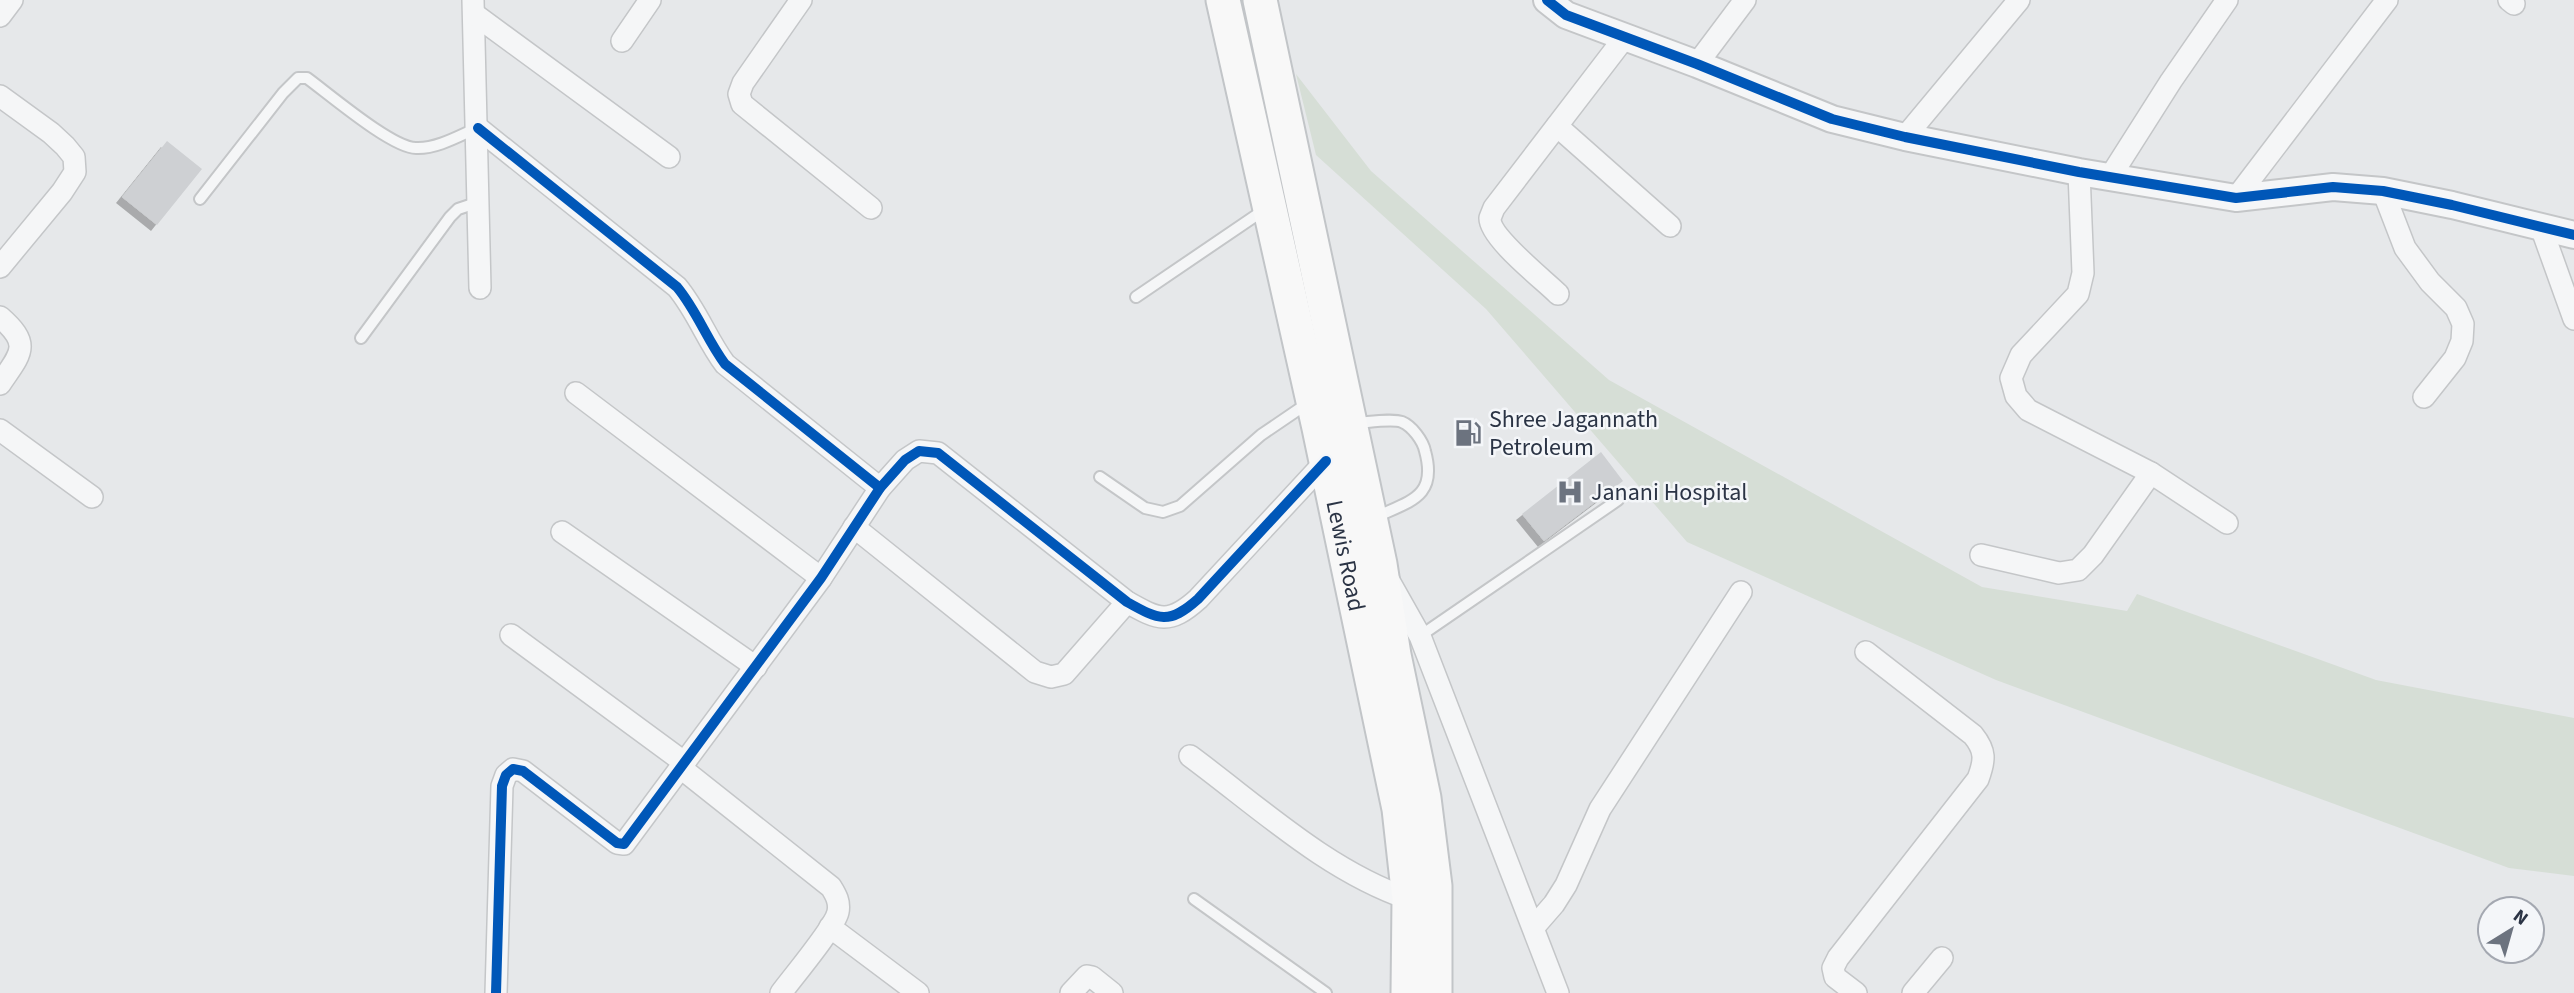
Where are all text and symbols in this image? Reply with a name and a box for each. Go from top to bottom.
place label: Shree Jagannath Petroleum [1489,402,1658,465]
fuel station icon: Shree Jagannath Petroleum [1453,418,1483,448]
place label: Janani Hospital [1591,475,1747,510]
hospital icon: Janani Hospital [1555,477,1585,507]
street label: Lewis Road [1317,497,1374,615]
north arrow [2476,895,2546,965]
text: N [2507,903,2534,932]

